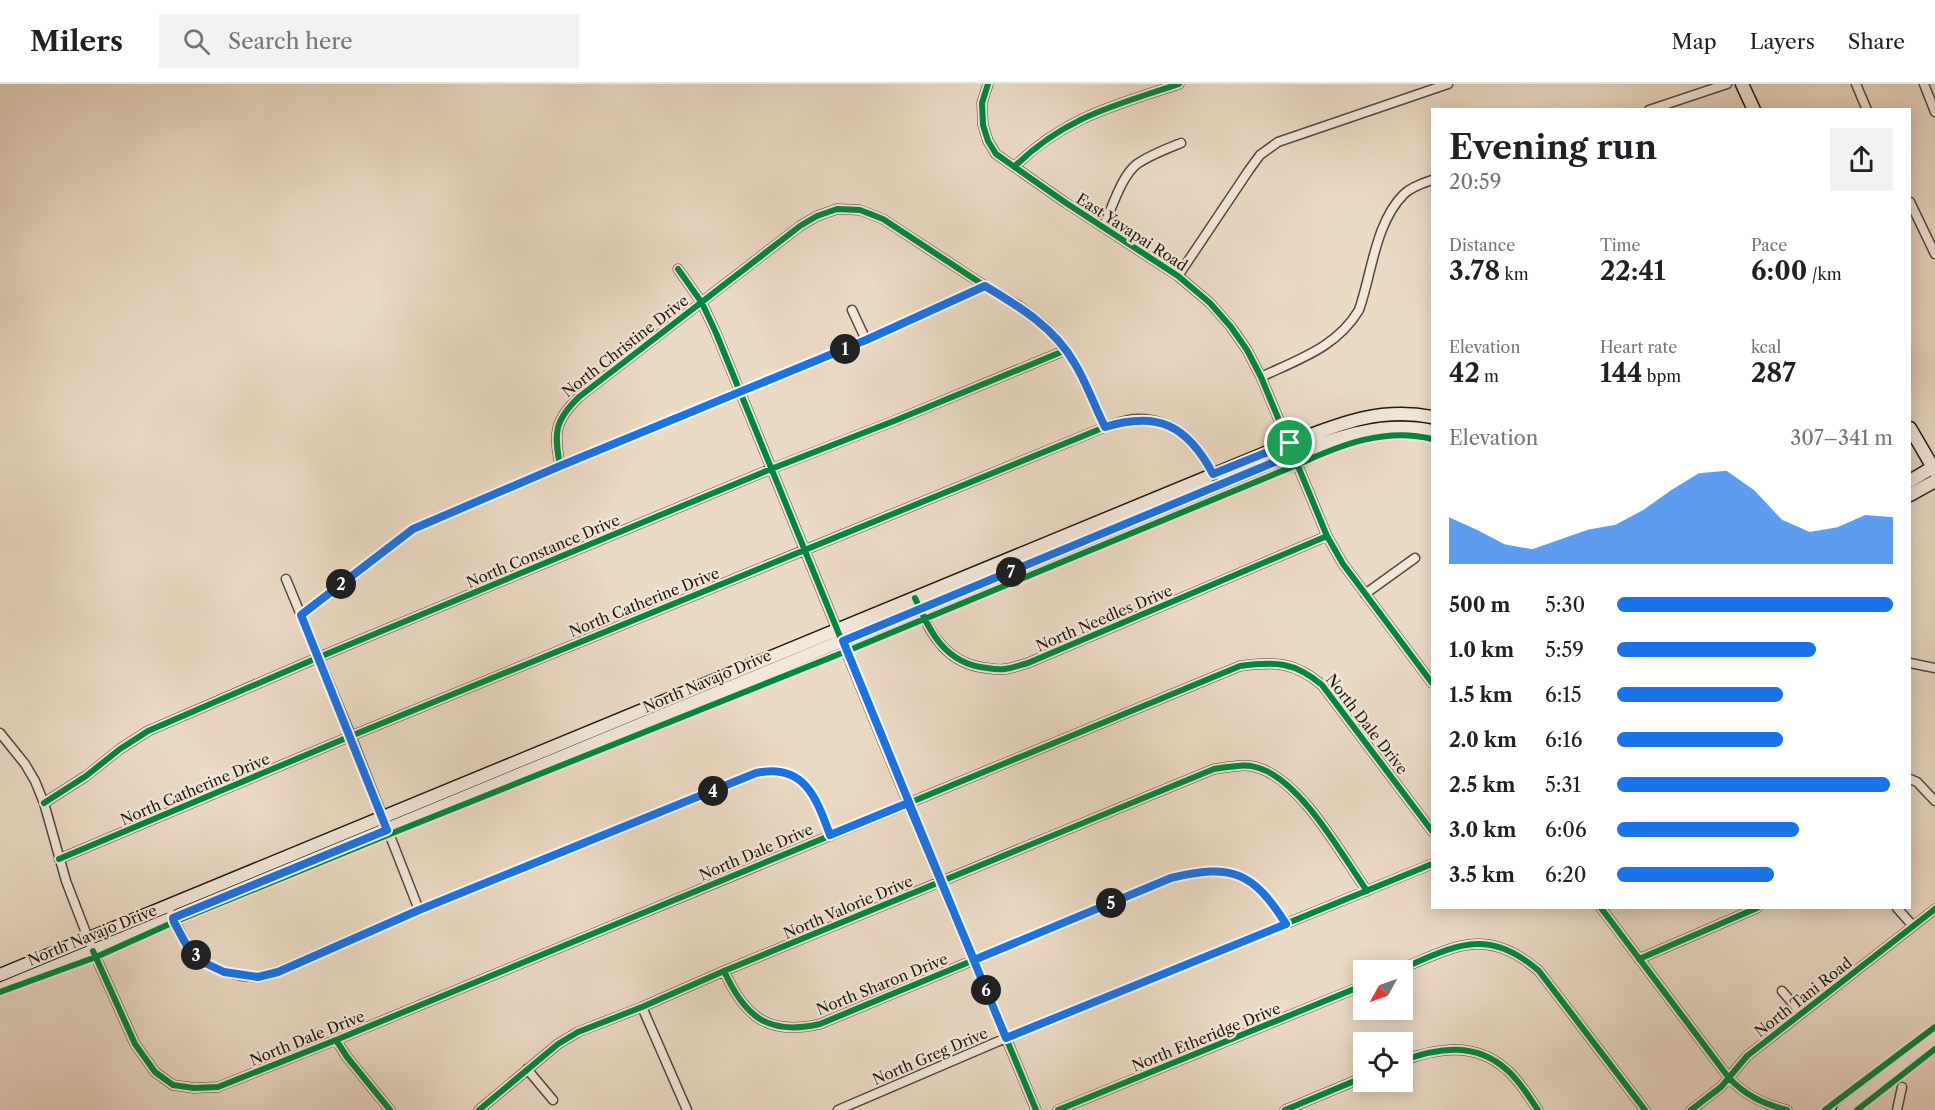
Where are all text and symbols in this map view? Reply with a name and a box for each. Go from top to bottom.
search box [159,14,579,68]
text: Milers [30,24,123,58]
icon: search [180,25,213,58]
text: Search here [228,28,353,55]
text: Map [1672,29,1717,54]
text: Layers [1750,29,1815,54]
text: Share [1848,29,1905,54]
text: Evening run [1449,127,1657,168]
button: share [1830,128,1893,191]
text: 20:59 [1449,170,1501,194]
street label: East Yavapai Road [1073,189,1191,275]
text: Distance [1449,235,1515,255]
text: Time [1600,235,1640,255]
text: Pace [1751,235,1787,255]
text: 3.78 [1449,255,1500,287]
text: 22:41 [1600,255,1666,287]
text: 6:00 [1751,255,1807,287]
text: km [1500,264,1529,284]
text: /km [1807,264,1842,284]
street label: North Christine Drive [558,291,692,401]
pin: 1 [830,334,860,364]
text: Elevation [1449,337,1520,357]
text: Heart rate [1600,337,1677,357]
text: kcal [1751,337,1781,357]
text: 1 [841,339,849,359]
text: 42 [1449,357,1480,389]
text: 144 [1600,357,1643,389]
text: 287 [1751,357,1796,389]
text: m [1480,366,1499,386]
text: bpm [1643,366,1681,386]
pin [1264,417,1315,468]
icon: arrive [1273,426,1306,459]
text: Elevation [1449,426,1538,450]
text: 307–341 m [1790,426,1893,450]
street label: North Constance Drive [464,510,622,592]
pin: 7 [996,557,1026,587]
text: 7 [1007,562,1015,582]
street label: North Catherine Drive [566,563,722,641]
pin: 2 [326,569,356,599]
text: 2 [336,574,346,594]
street label: North Needles Drive [1033,581,1175,655]
text: 500 m [1449,593,1510,617]
text: 5:30 [1545,593,1585,617]
text: 1.0 km [1449,638,1514,662]
text: 5:59 [1545,638,1584,662]
street label: North Navajo Drive [640,645,774,717]
street label: North Dale Drive [1322,670,1412,778]
text: 1.5 km [1449,683,1513,707]
text: 6:15 [1545,683,1582,707]
text: 2.0 km [1449,728,1517,752]
text: 6:16 [1545,728,1582,752]
street label: North Catherine Drive [117,749,273,829]
text: 2.5 km [1449,773,1516,797]
text: 5:31 [1545,773,1581,797]
pin: 4 [698,776,728,806]
text: 4 [708,781,718,801]
text: 3.0 km [1449,818,1516,842]
text: 6:06 [1545,818,1587,842]
street label: North Dale Drive [696,819,816,885]
text: 3.5 km [1449,863,1515,887]
text: 6:20 [1545,863,1587,887]
street label: North Valorie Drive [780,871,916,943]
pin: 5 [1096,888,1126,918]
text: 5 [1107,893,1115,913]
street label: North Navajo Drive [25,900,159,970]
pin: 3 [181,940,211,970]
text: 3 [191,945,201,965]
street label: North Sharon Drive [813,949,951,1019]
street label: North Tani Road [1750,953,1856,1041]
north arrow [1353,960,1413,1020]
map controls [1353,960,1413,1092]
pin: 6 [971,975,1001,1005]
text: 6 [981,980,991,1000]
street label: North Etheridge Drive [1129,998,1283,1076]
street label: North Dale Drive [247,1006,367,1070]
street label: North Greg Drive [869,1023,991,1089]
button: locate [1353,1032,1413,1092]

